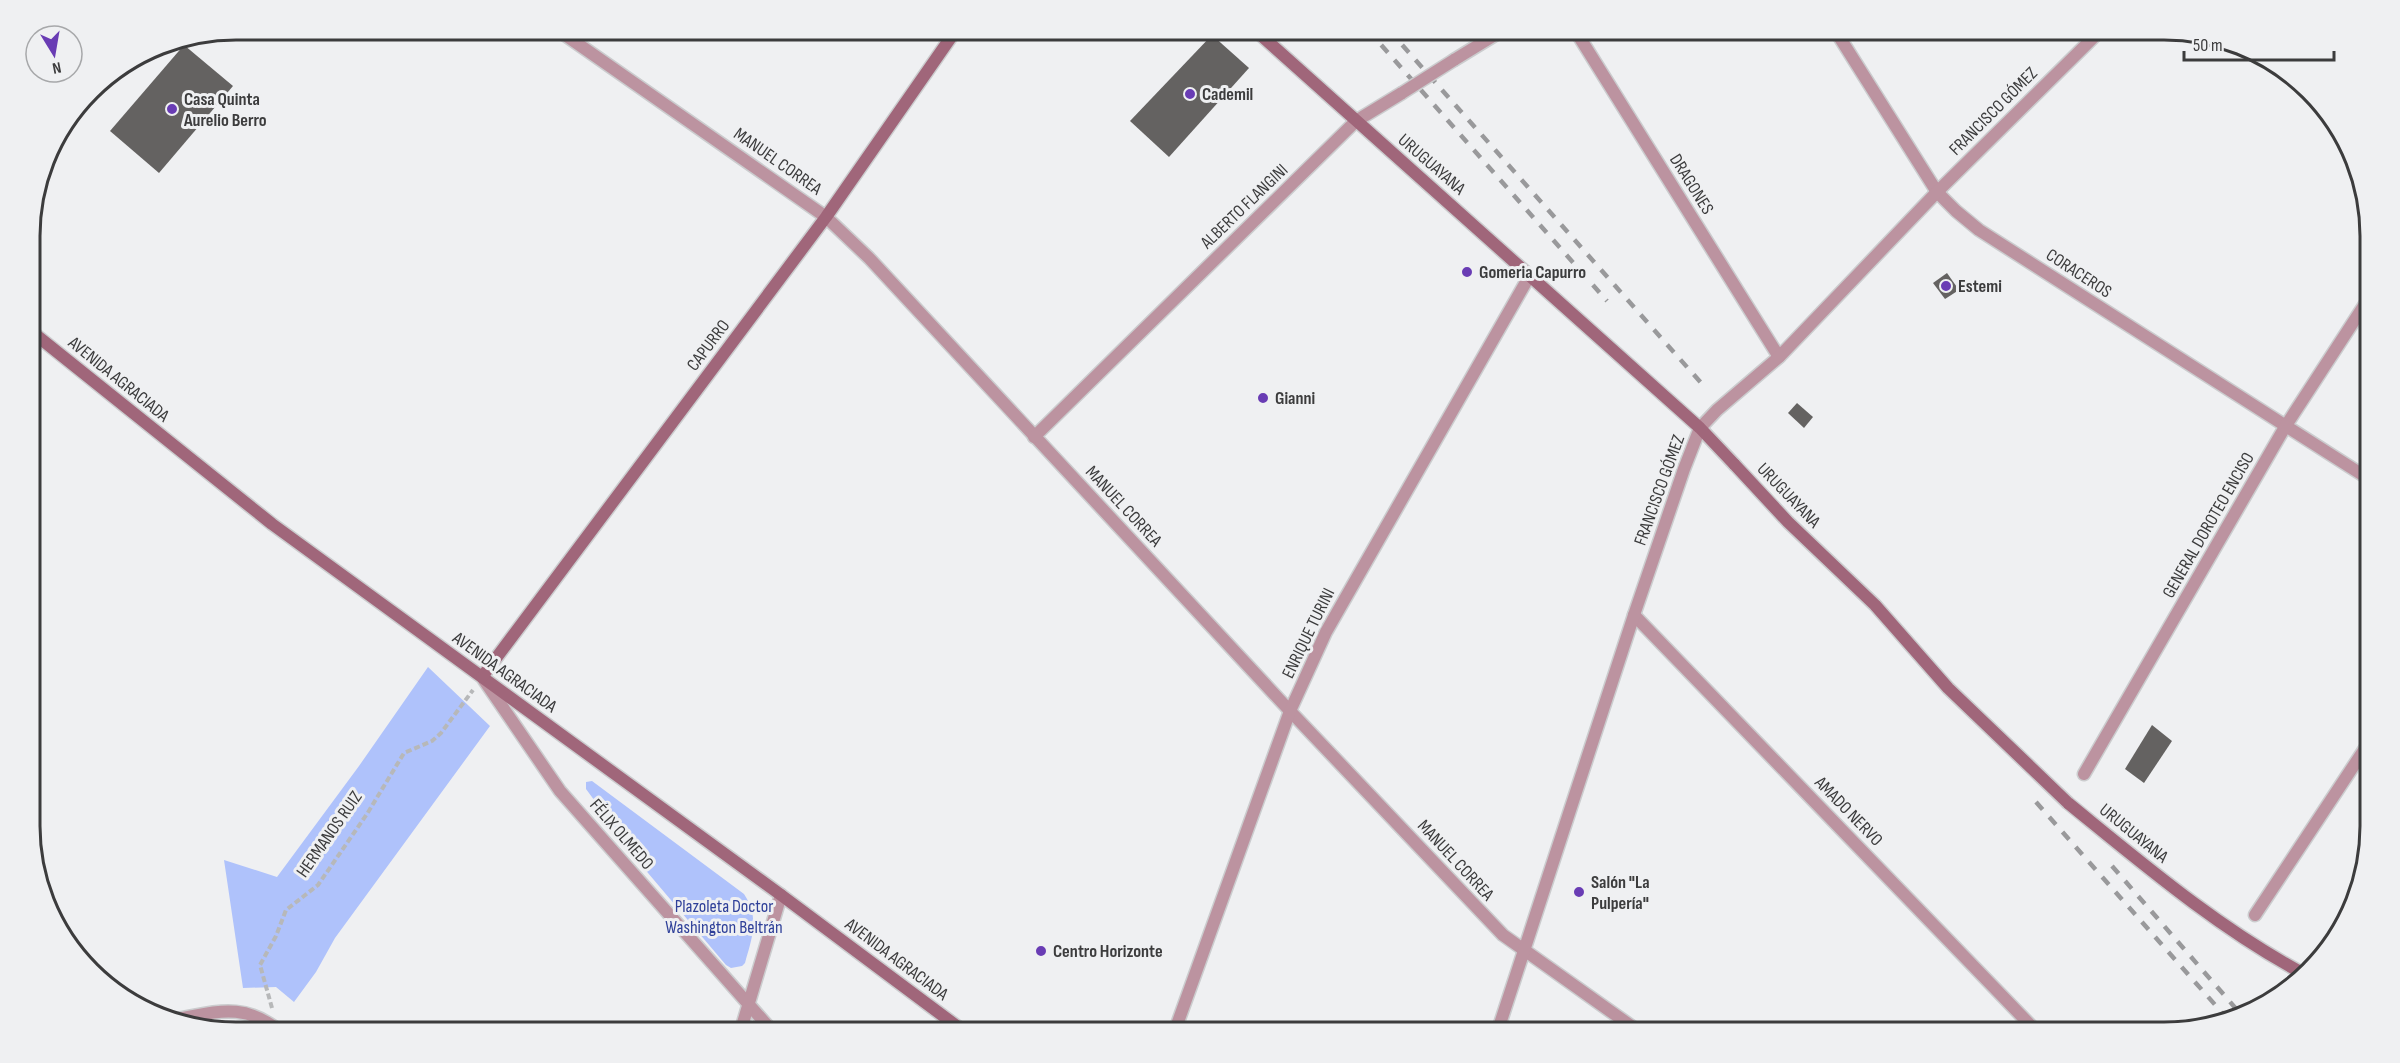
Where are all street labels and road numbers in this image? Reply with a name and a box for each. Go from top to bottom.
street label: FRANCISCO GÓMEZ [1945,63,2042,160]
street label: MANUEL CORREA [730,123,826,200]
street label: URUGUAYANA [1394,130,1470,199]
street label: DRAGONES [1665,150,1718,218]
street label: ALBERTO FLANGINI [1196,160,1292,254]
street label: CORACEROS [2042,244,2116,303]
street label: CAPURRO [682,316,734,375]
street label: AVENIDA AGRACIADA [63,332,173,427]
street label: FRANCISCO GÓMEZ [1630,432,1689,548]
street label: GENERAL DOROTEO ENCISO [2158,449,2259,602]
street label: URUGUAYANA [1753,459,1825,532]
street label: MANUEL CORREA [1081,462,1166,551]
street label: ENRIQUE TURINI [1278,585,1339,682]
street label: AVENIDA AGRACIADA [448,627,561,717]
street label: AMADO NERVO [1810,772,1887,850]
street label: HERMANOS RUIZ [292,787,367,881]
street label: FÉLIX OLMEDO [585,795,658,874]
street label: URUGUAYANA [2095,799,2172,868]
street label: MANUEL CORREA [1413,816,1498,905]
street label: AVENIDA AGRACIADA [840,913,953,1005]

